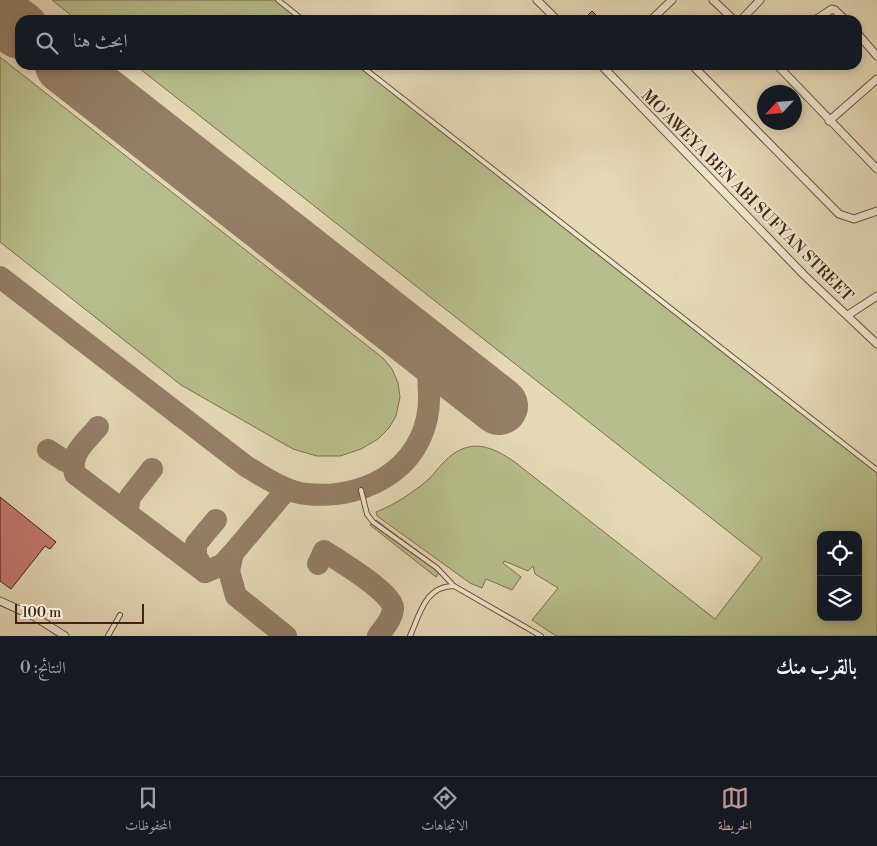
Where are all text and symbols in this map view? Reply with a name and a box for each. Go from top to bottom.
search box [15,15,862,70]
icon: search [33,29,61,57]
text: ابحث هنا [73,29,128,53]
north arrow [757,85,802,130]
street label: MO'AWEYA BEN ABI SUFYAN STREET [637,86,857,306]
map controls [817,531,862,621]
button: locate [817,531,862,576]
button: layers [817,576,862,621]
scale bar [15,601,144,624]
text: 100 m [22,604,61,622]
text: بالقرب منك [776,655,857,681]
text: النتائج: 0 [20,658,66,678]
tab: المحفوظات [125,784,171,839]
tab: الاتجاهات [421,784,468,839]
tab: الخريطة [718,784,752,839]

